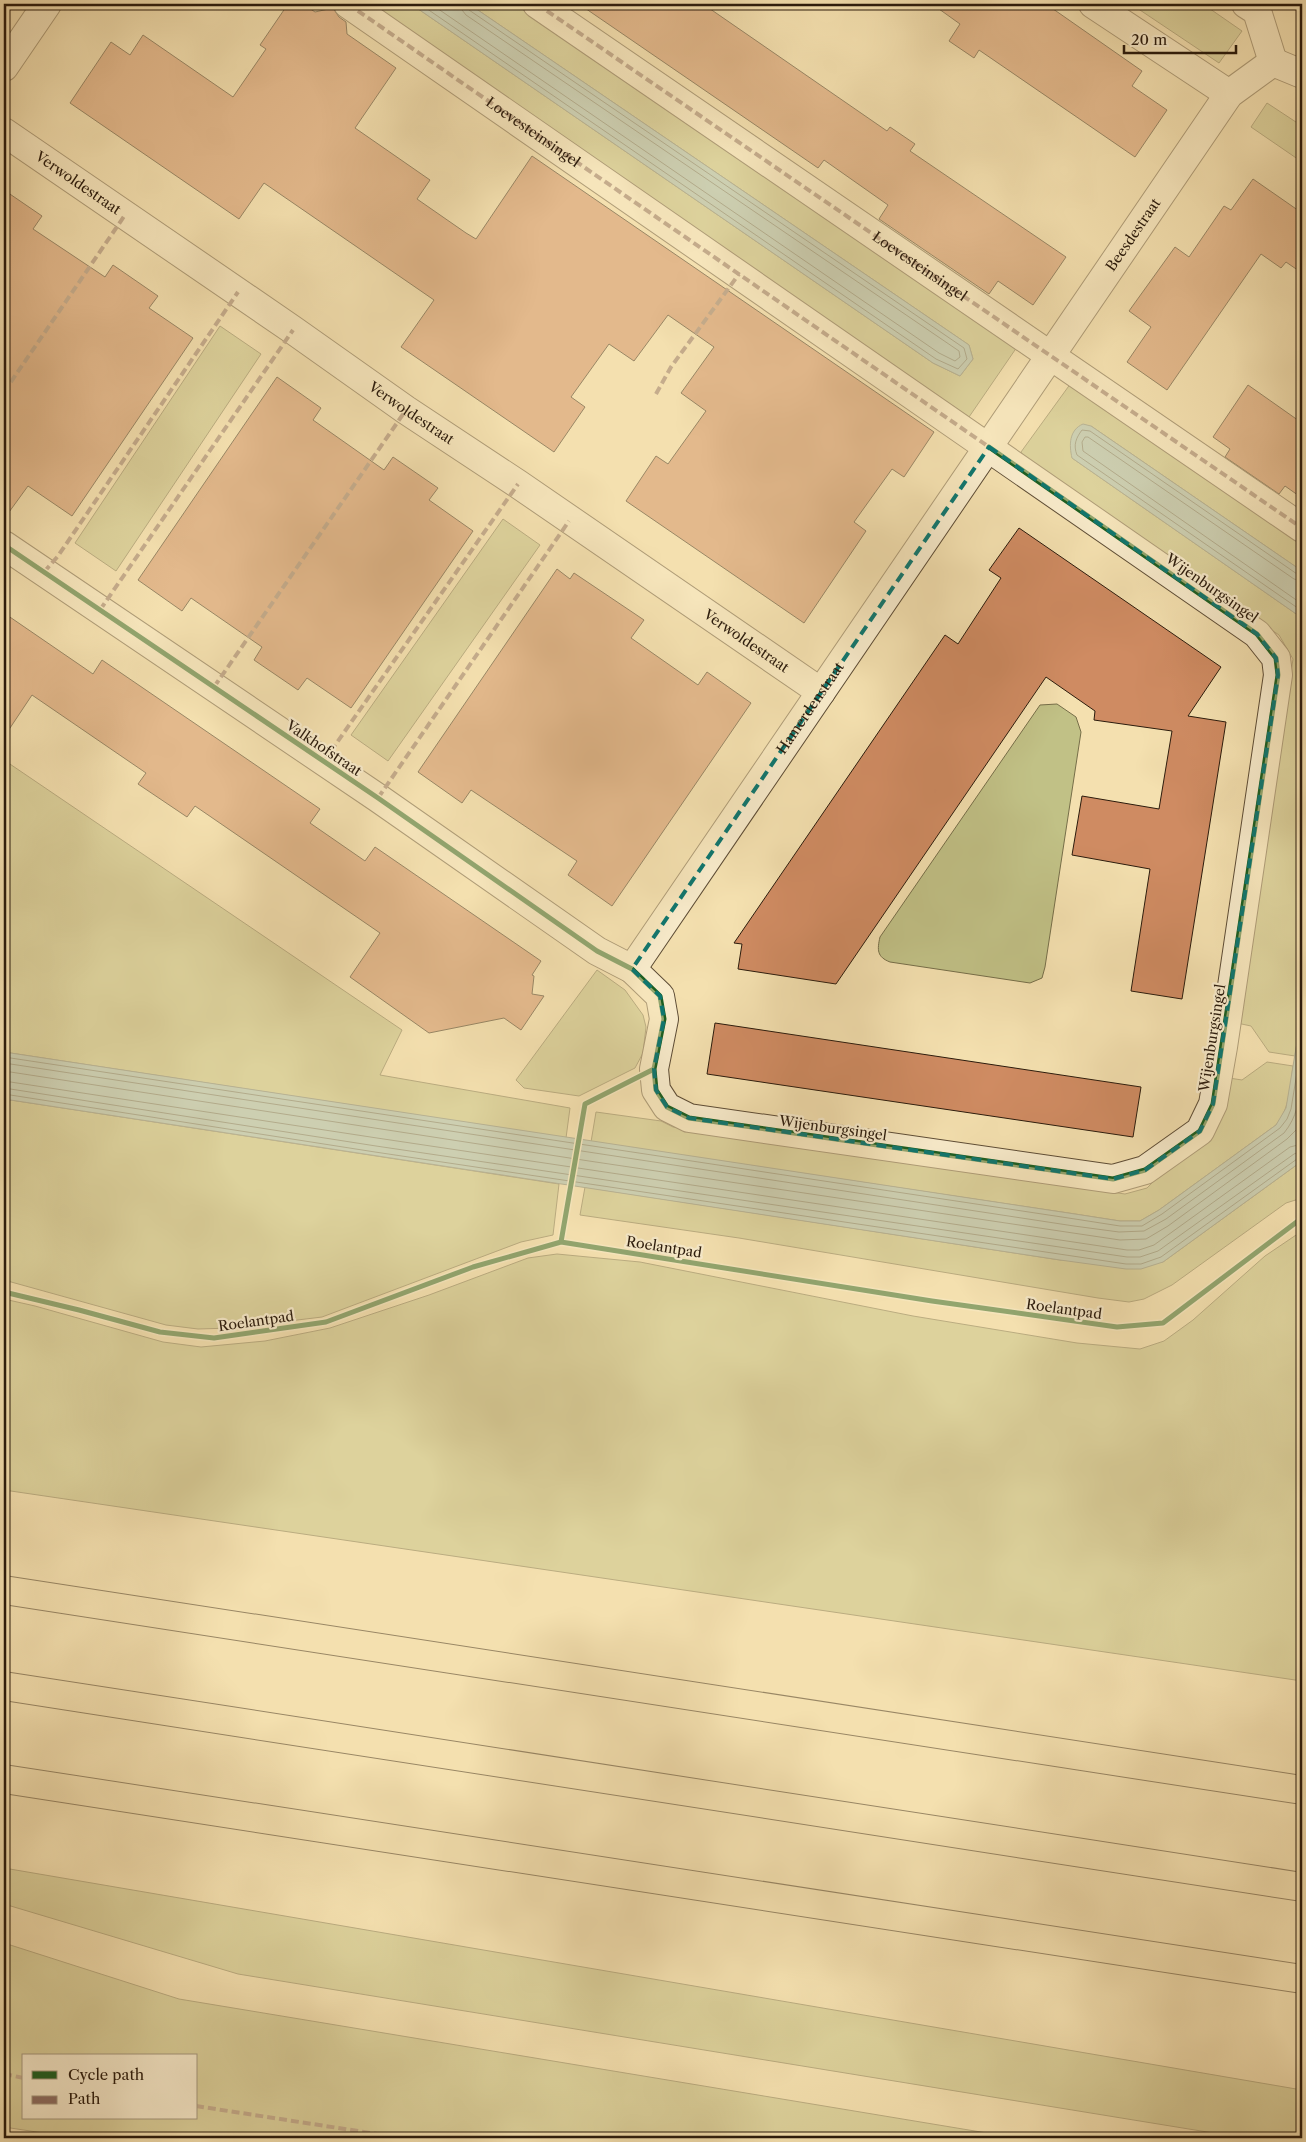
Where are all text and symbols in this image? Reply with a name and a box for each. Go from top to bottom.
scale bar [1124,22,1236,54]
text: 20 m [1131,30,1167,49]
street label: Loevesteinsingel [482,93,584,171]
street label: Verwoldestraat [31,147,124,218]
street label: Beesdestraat [1102,195,1164,275]
street label: Loevesteinsingel [869,228,971,305]
street label: Verwoldestraat [364,377,458,448]
street label: Wijenburgsingel [1161,549,1262,627]
street label: Verwoldestraat [699,605,793,676]
street label: Hamerdenstraat [772,658,848,757]
street label: Valkhofstraat [282,716,365,780]
street label: Wijenburgsingel [1194,983,1229,1094]
street label: Wijenburgsingel [777,1111,888,1144]
street label: Roelantpad [625,1232,704,1262]
street label: Roelantpad [1025,1295,1104,1323]
street label: Roelantpad [217,1307,296,1335]
legend [22,2054,198,2120]
text: Cycle path [68,2065,145,2084]
text: Path [68,2089,101,2108]

